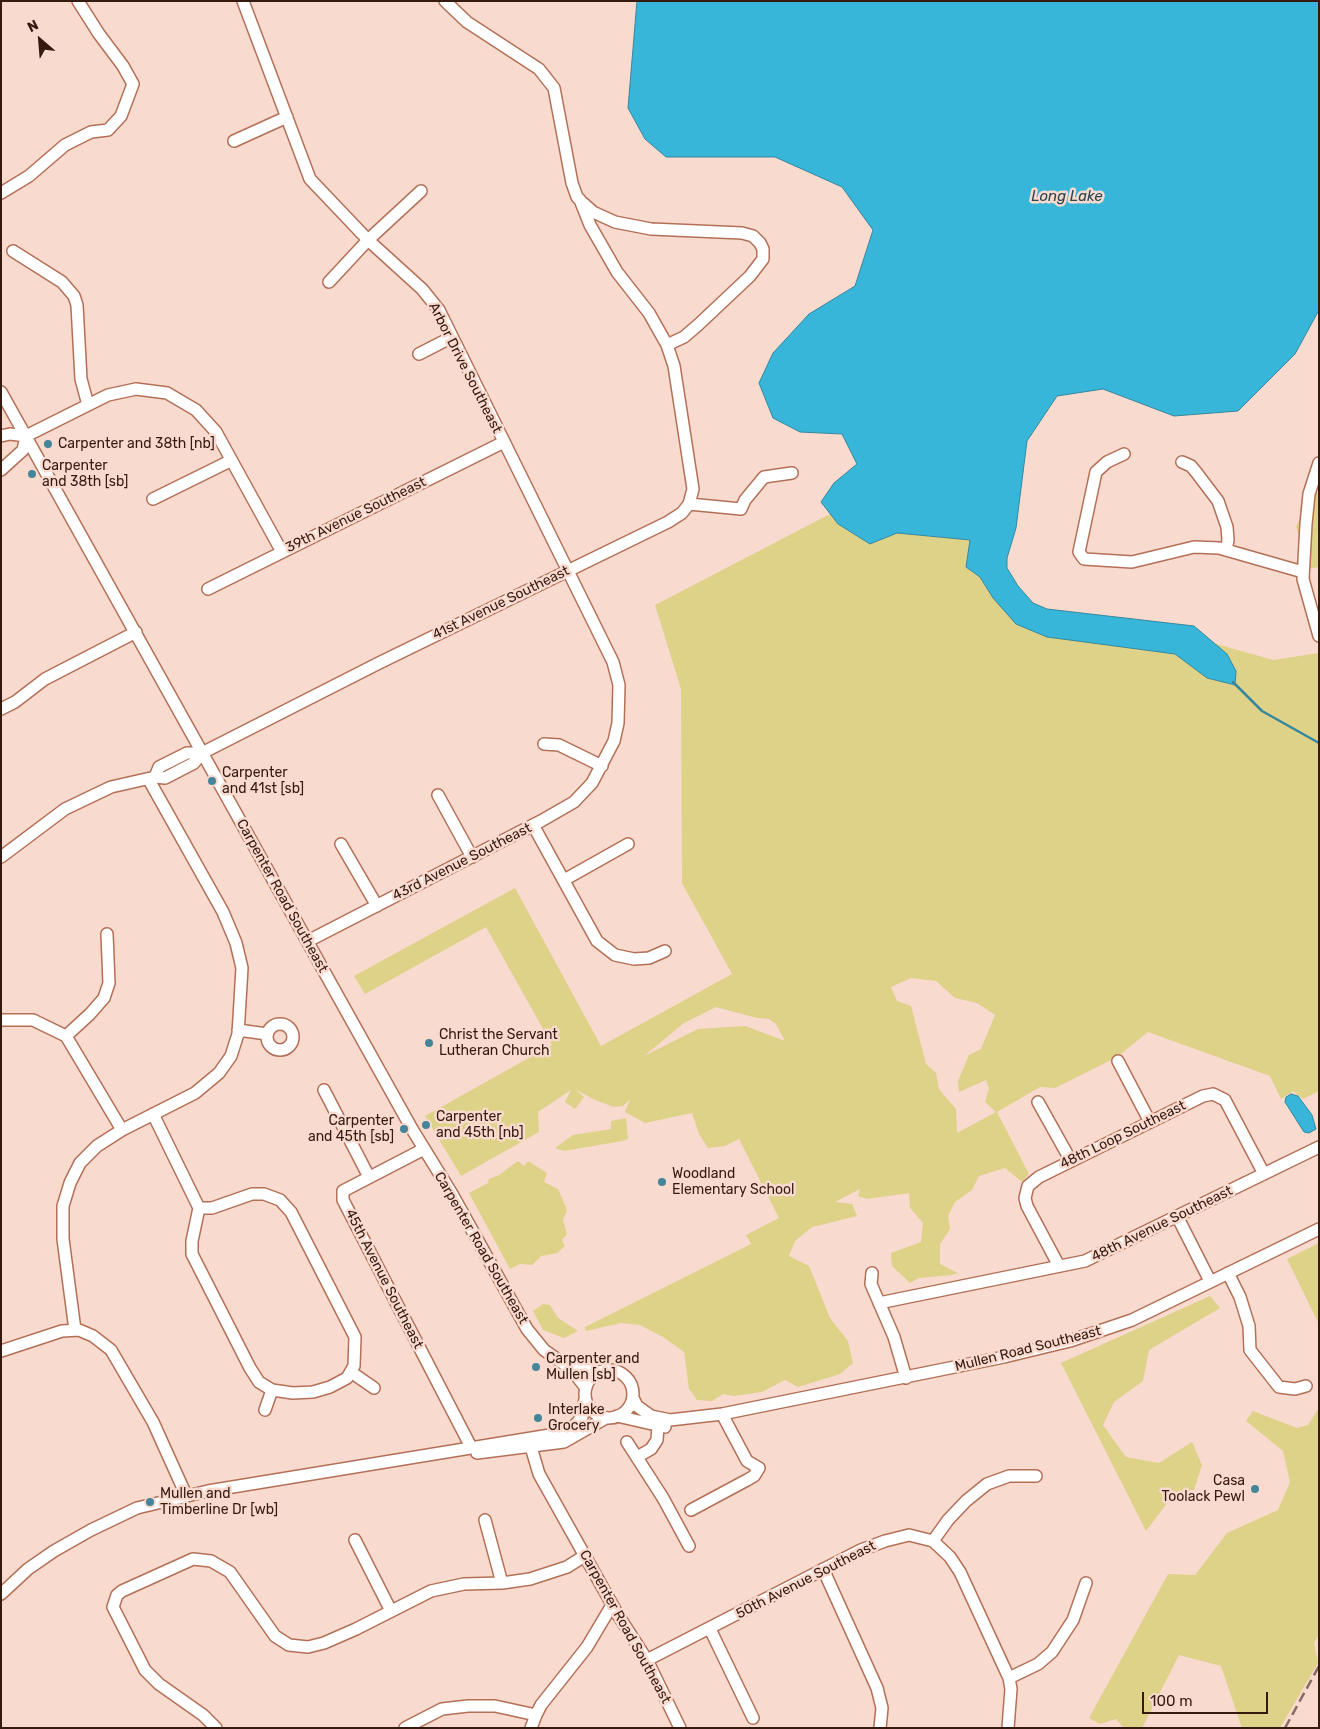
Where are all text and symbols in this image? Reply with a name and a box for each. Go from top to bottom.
north arrow [15,15,65,65]
text: N [25,16,41,36]
water label: Long Lake [1031,188,1103,206]
street label: Arbor Drive Southeast [425,300,505,436]
place label: Carpenter and 38th [nb] [58,436,215,452]
marker: Carpenter and 38th [nb] [42,438,54,450]
place label: Carpenter and 38th [sb] [42,458,128,491]
marker: Carpenter and 38th [sb] [26,468,38,480]
street label: 39th Avenue Southeast [283,474,429,556]
street label: 41st Avenue Southeast [430,563,572,643]
place label: Carpenter and 41st [sb] [222,765,304,798]
marker: Carpenter and 41st [sb] [206,775,218,787]
street label: Carpenter Road Southeast [233,816,331,976]
street label: 43rd Avenue Southeast [390,820,534,904]
place label: Christ the Servant Lutheran Church [439,1027,558,1060]
marker: Christ the Servant Lutheran Church [423,1037,435,1049]
street label: 48th Loop Southeast [1057,1097,1189,1173]
place label: Carpenter and 45th [nb] [436,1109,524,1142]
place label: Carpenter and 45th [sb] [308,1113,394,1146]
marker: Carpenter and 45th [nb] [420,1119,432,1131]
marker: Carpenter and 45th [sb] [398,1123,410,1135]
place label: Woodland Elementary School [672,1166,795,1198]
street label: Carpenter Road Southeast [430,1169,532,1327]
marker: Woodland Elementary School [656,1176,668,1188]
street label: 48th Avenue Southeast [1089,1183,1235,1265]
street label: 45th Avenue Southeast [342,1206,426,1352]
street label: Mullen Road Southeast [953,1323,1103,1375]
place label: Carpenter and Mullen [sb] [546,1351,640,1384]
marker: Carpenter and Mullen [sb] [530,1361,542,1373]
place label: Interlake Grocery [548,1402,605,1434]
marker: Interlake Grocery [532,1412,544,1424]
place label: Casa Toolack Pewl [1161,1473,1245,1505]
marker: Casa Toolack Pewl [1249,1483,1261,1495]
place label: Mullen and Timberline Dr [wb] [160,1486,278,1518]
marker: Mullen and Timberline Dr [wb] [144,1496,156,1508]
street label: 50th Avenue Southeast [733,1537,879,1623]
street label: Carpenter Road Southeast [576,1547,674,1707]
scale bar [1145,1682,1271,1714]
text: 100 m [1150,1692,1192,1710]

